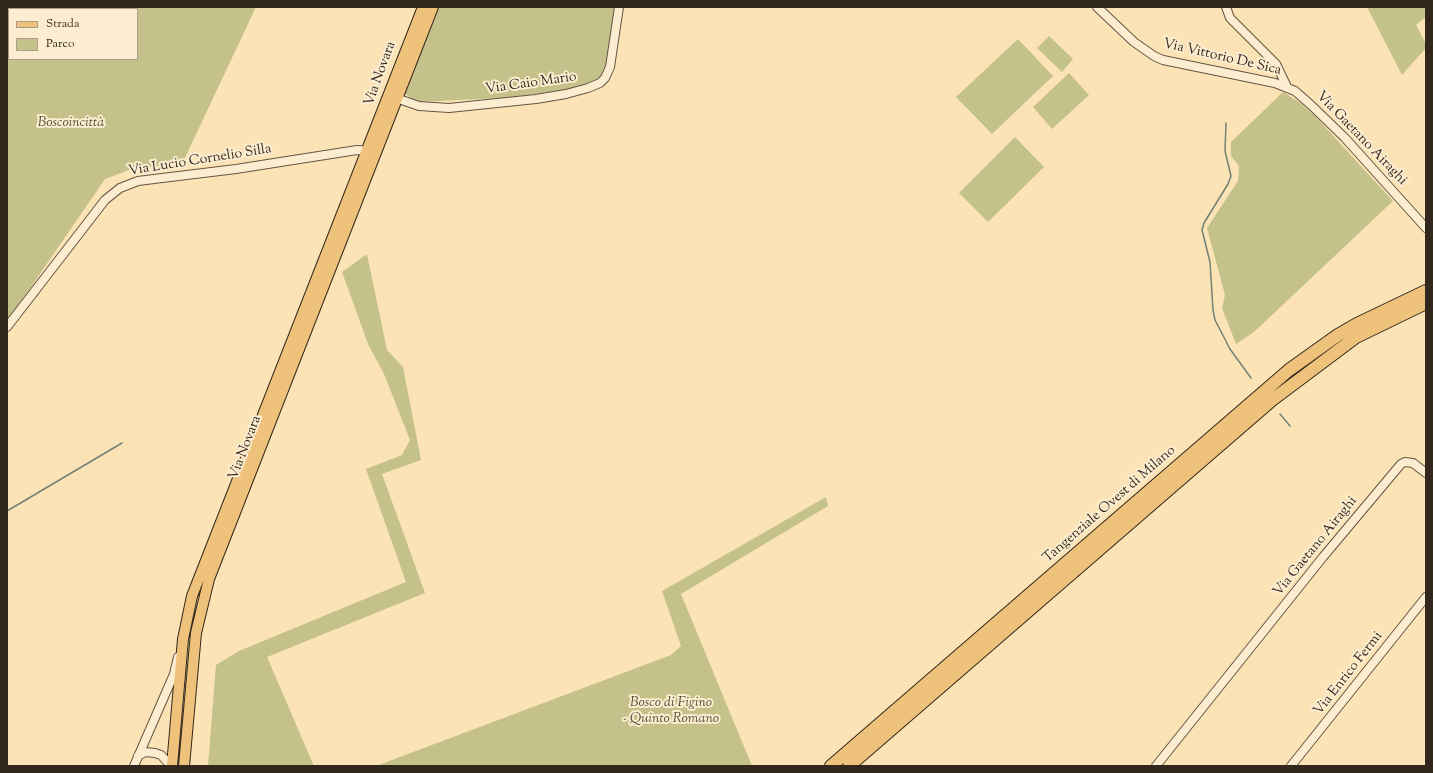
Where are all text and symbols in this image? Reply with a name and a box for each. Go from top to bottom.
legend [8,8,138,60]
text: Strada [46,15,79,33]
text: Parco [46,35,74,53]
street label: Via Vittorio De Sica [1161,36,1283,80]
street label: Via Novara [362,39,400,109]
street label: Via Caio Mario [484,69,578,99]
street label: Via Gaetano Airaghi [1312,89,1410,189]
park label: Boscoincittà [38,116,104,132]
street label: Via Lucio Cornelio Silla [127,141,273,181]
street label: Via Novara [226,414,266,482]
street label: Tangenziale Ovest di Milano [1040,443,1180,567]
street label: Via Gaetano Airaghi [1270,494,1362,600]
street label: Via Enrico Fermi [1311,629,1387,719]
park label: Bosco di Figino - Quinto Romano [623,696,719,728]

